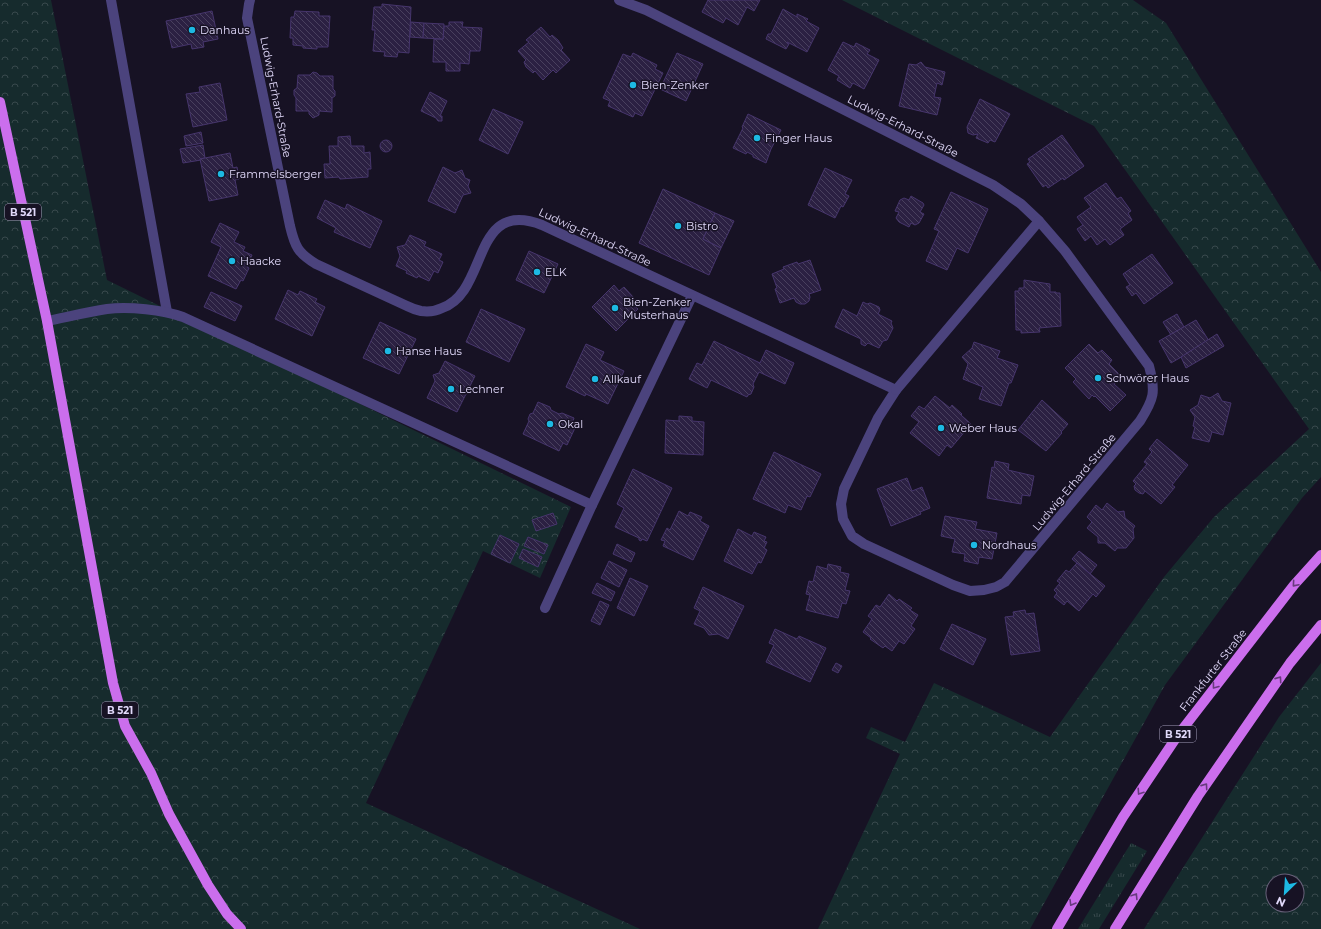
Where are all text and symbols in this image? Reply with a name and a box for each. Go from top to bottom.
place label: Danhaus [200,23,250,37]
marker: Danhaus [187,25,197,35]
street label: Ludwig-Erhard-Straße [257,35,295,159]
place label: Bien-Zenker [641,78,709,92]
marker: Bien-Zenker [628,80,638,90]
street label: Ludwig-Erhard-Straße [845,92,961,160]
place label: Finger Haus [765,131,833,145]
marker: Finger Haus [752,133,762,143]
place label: Frammelsberger [229,167,322,181]
marker: Frammelsberger [216,169,226,179]
road number: B 521 [5,204,41,220]
street label: Ludwig-Erhard-Straße [536,205,654,269]
place label: Bistro [686,219,718,233]
marker: Bistro [673,221,683,231]
place label: Haacke [240,254,281,268]
marker: Haacke [227,256,237,266]
place label: ELK [545,265,567,279]
marker: ELK [532,267,542,277]
place label: Bien-Zenker Musterhaus [623,295,691,322]
marker: Bien-Zenker Musterhaus [610,303,620,313]
place label: Hanse Haus [396,344,463,358]
marker: Hanse Haus [383,346,393,356]
place label: Schwörer Haus [1106,371,1190,385]
place label: Allkauf [603,372,642,386]
marker: Schwörer Haus [1093,373,1103,383]
marker: Allkauf [590,374,600,384]
place label: Lechner [459,382,504,396]
marker: Lechner [446,384,456,394]
place label: Okal [558,417,583,431]
marker: Okal [545,419,555,429]
place label: Weber Haus [949,421,1017,435]
marker: Weber Haus [936,423,946,433]
street label: Ludwig-Erhard-Straße [1029,430,1119,533]
place label: Nordhaus [982,538,1037,552]
marker: Nordhaus [969,540,979,550]
one-way arrow [1293,579,1300,586]
street label: Frankfurter Straße [1176,626,1250,714]
one-way arrow [1274,676,1282,683]
one-way arrow [1213,682,1220,689]
road number: B 521 [102,702,138,718]
road number: B 521 [1160,726,1196,742]
one-way arrow [1200,783,1208,790]
one-way arrow [1137,788,1145,795]
north arrow [1265,873,1305,913]
one-way arrow [1130,893,1137,900]
text: N [1274,894,1288,910]
one-way arrow [1070,899,1077,906]

